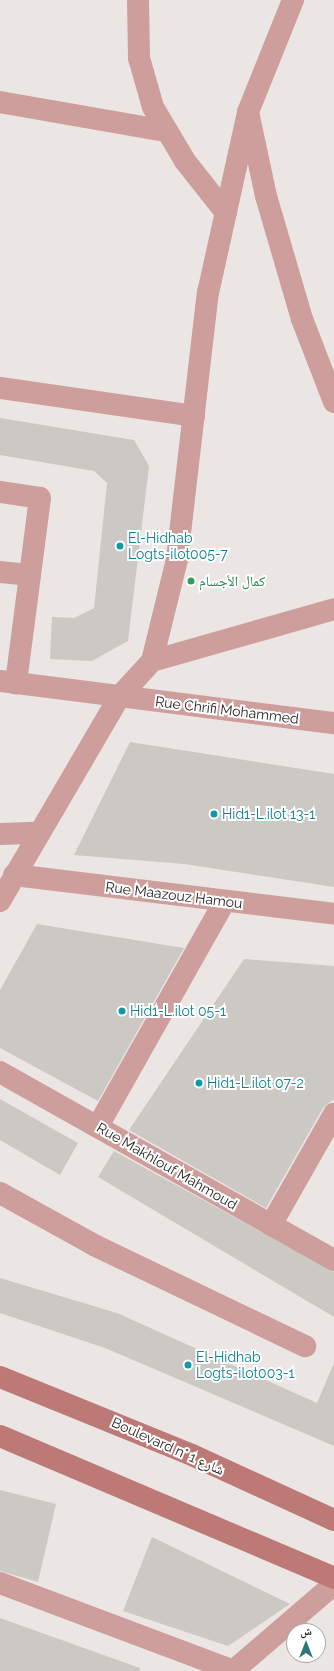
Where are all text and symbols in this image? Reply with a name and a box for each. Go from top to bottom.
place label: El-Hidhab Logts-ilot005-7 [128,530,228,562]
marker: El-Hidhab Logts-ilot005-7 [115,541,125,551]
place label: كمال الأجسام [199,573,265,589]
marker: كمال الأجسام [186,576,196,586]
street label: Rue Chrifi Mohammed [154,693,300,727]
place label: Hid1-L.ilot 13-1 [222,806,315,822]
marker: Hid1-L.ilot 13-1 [209,809,219,819]
street label: Rue Maazouz Hamou [105,878,243,912]
place label: Hid1-L.ilot 05-1 [130,1003,226,1019]
marker: Hid1-L.ilot 05-1 [117,1006,127,1016]
place label: Hid1-L.ilot 07-2 [207,1075,304,1091]
marker: Hid1-L.ilot 07-2 [194,1078,204,1088]
street label: Rue Makhlouf Mahmoud [94,1119,240,1213]
place label: El-Hidhab Logts-ilot003-1 [196,1349,295,1382]
marker: El-Hidhab Logts-ilot003-1 [183,1360,193,1370]
street label: Boulevard n° شارع 1 [109,1414,227,1478]
north arrow [286,1623,326,1663]
text: ش [300,1625,312,1638]

